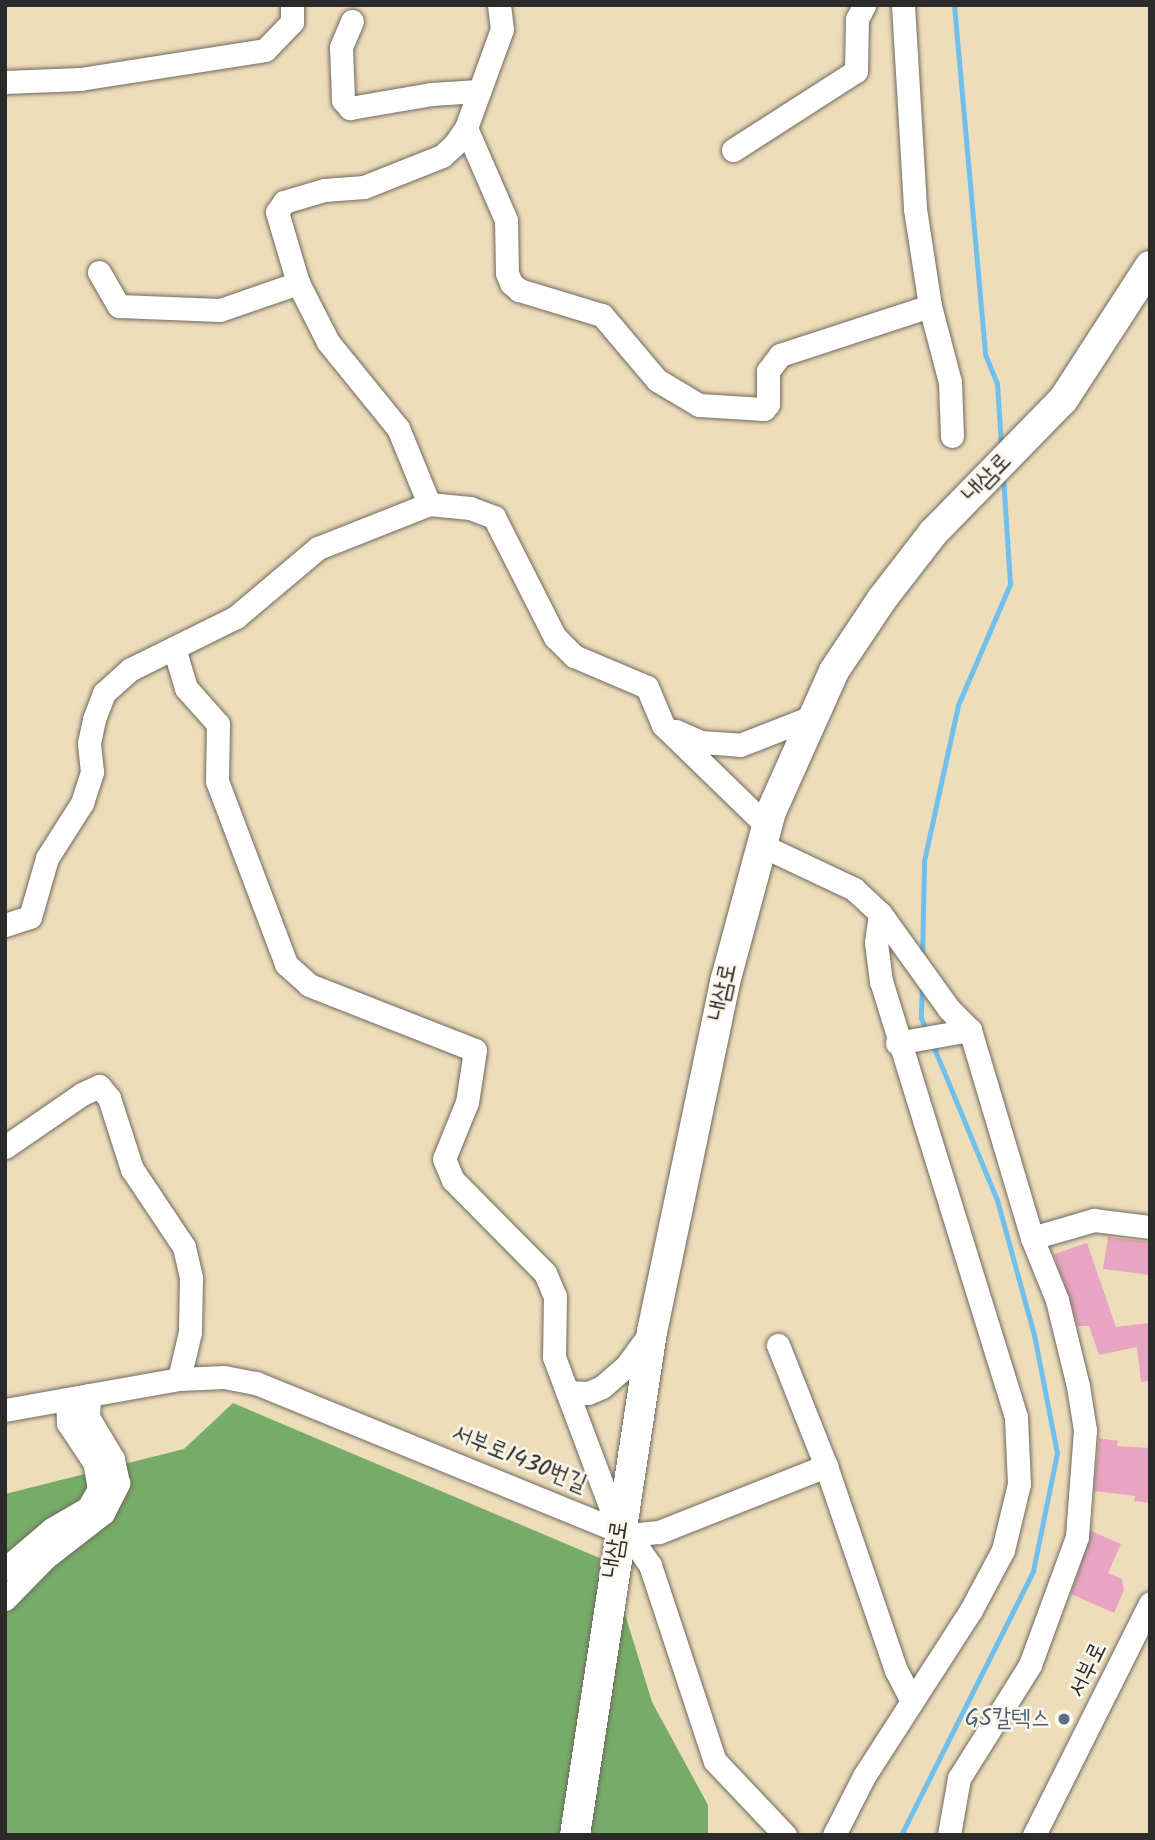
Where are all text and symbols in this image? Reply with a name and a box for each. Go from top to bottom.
street label: 내삼로 [957,447,1017,509]
street label: 내삼로 [703,961,743,1023]
street label: 서부로1430번길 [447,1419,591,1499]
street label: 내삼로 [597,1518,635,1580]
street label: 서부로 [1062,1638,1114,1702]
place label: GS칼텍스 [965,1705,1050,1733]
marker: GS칼텍스 [1056,1711,1072,1727]

